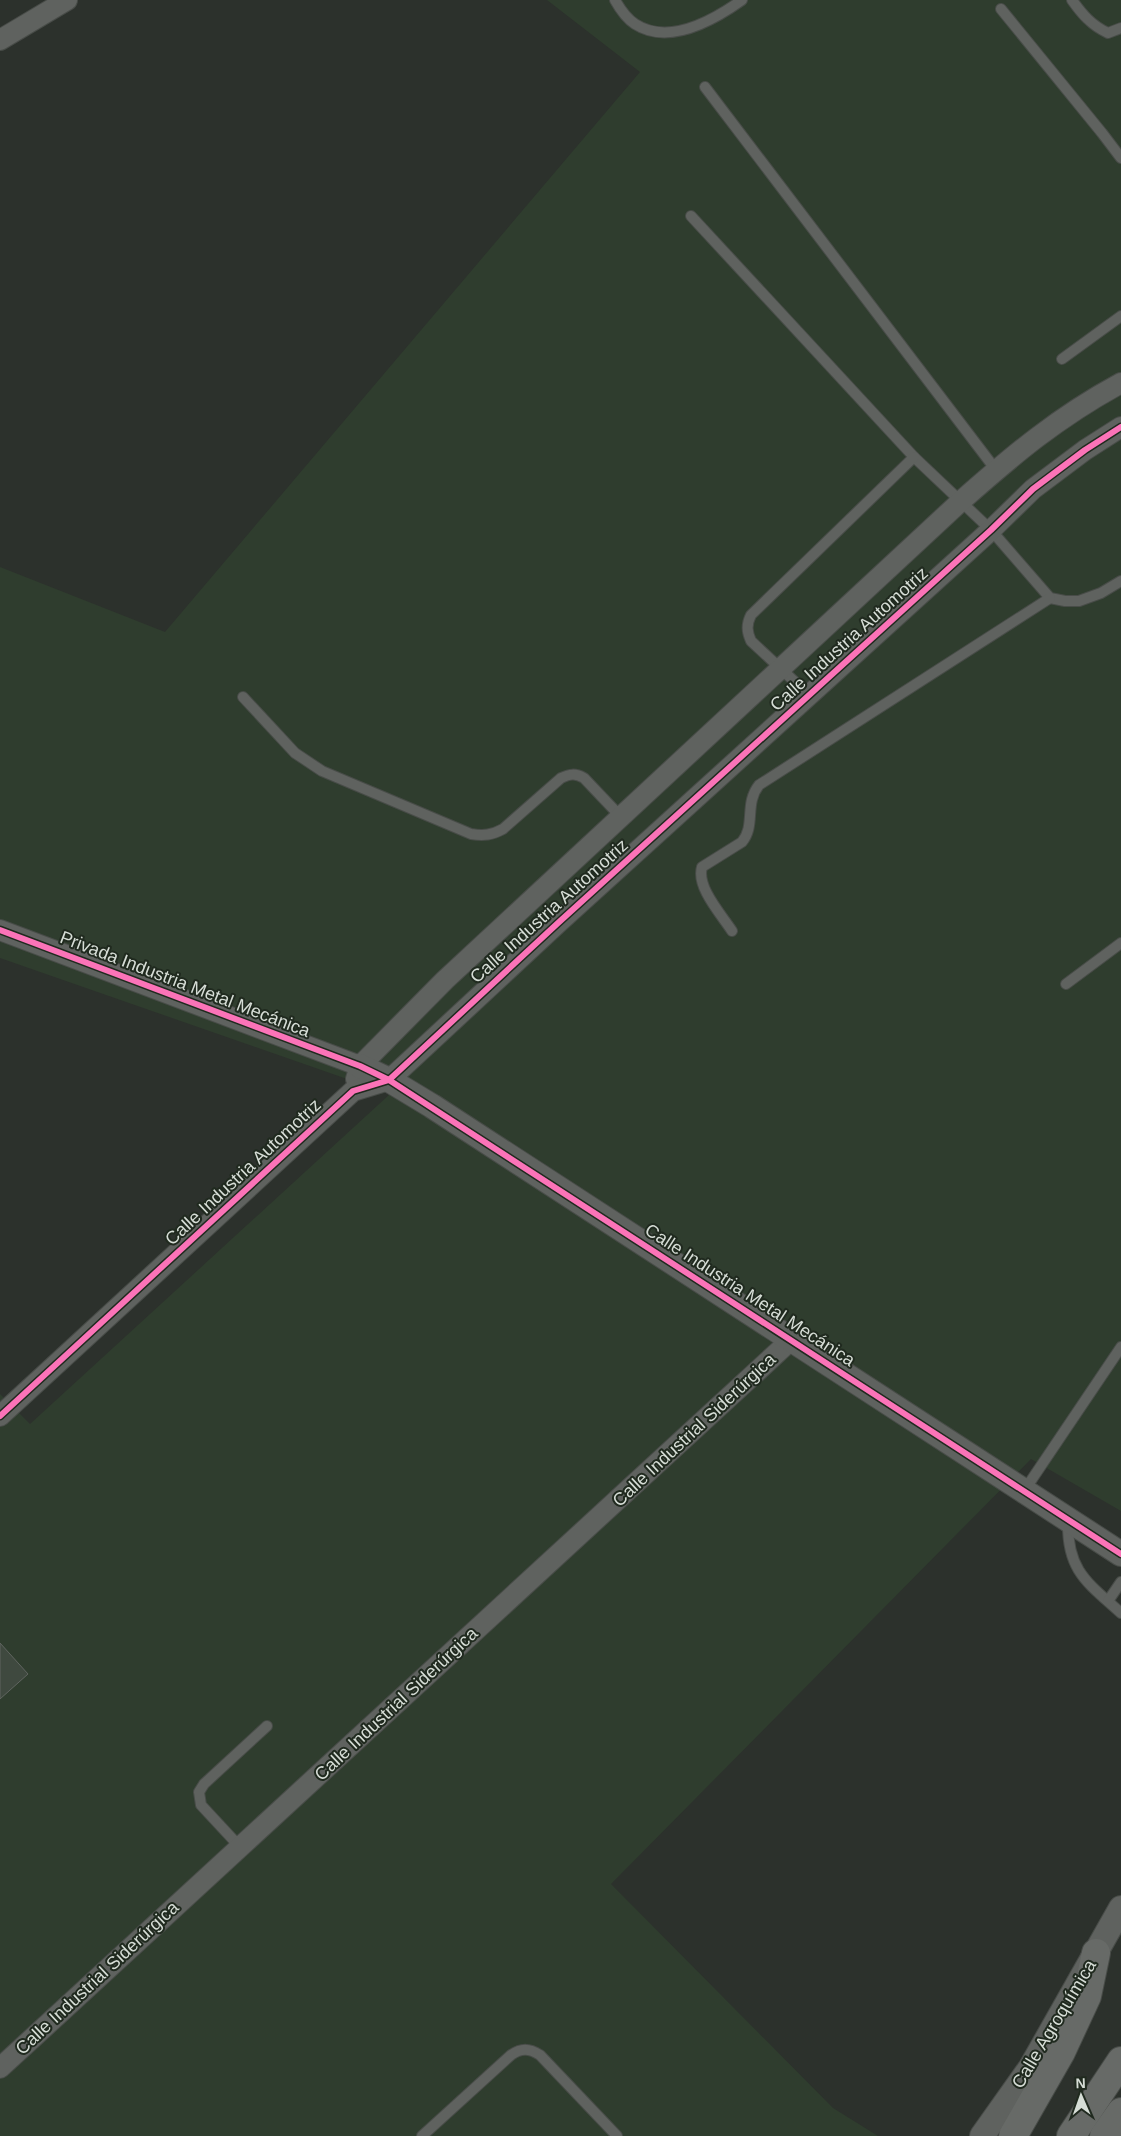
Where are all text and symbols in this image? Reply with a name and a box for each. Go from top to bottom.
street label: Calle Industria Automotriz [766,563,932,715]
street label: Calle Industria Automotriz [466,835,632,987]
street label: Privada Industria Metal Mecánica [57,927,314,1041]
street label: Calle Industria Automotriz [161,1095,325,1249]
street label: Calle Industria Metal Mecánica [641,1220,859,1371]
street label: Calle Industrial Siderúrgica [609,1349,780,1511]
street label: Calle Industrial Siderúrgica [311,1623,482,1785]
street label: Calle Industrial Siderúrgica [12,1897,183,2059]
street label: Calle Agroquímica [1008,1955,1101,2092]
north arrow [1056,2071,1106,2121]
text: N [1075,2075,1086,2091]

